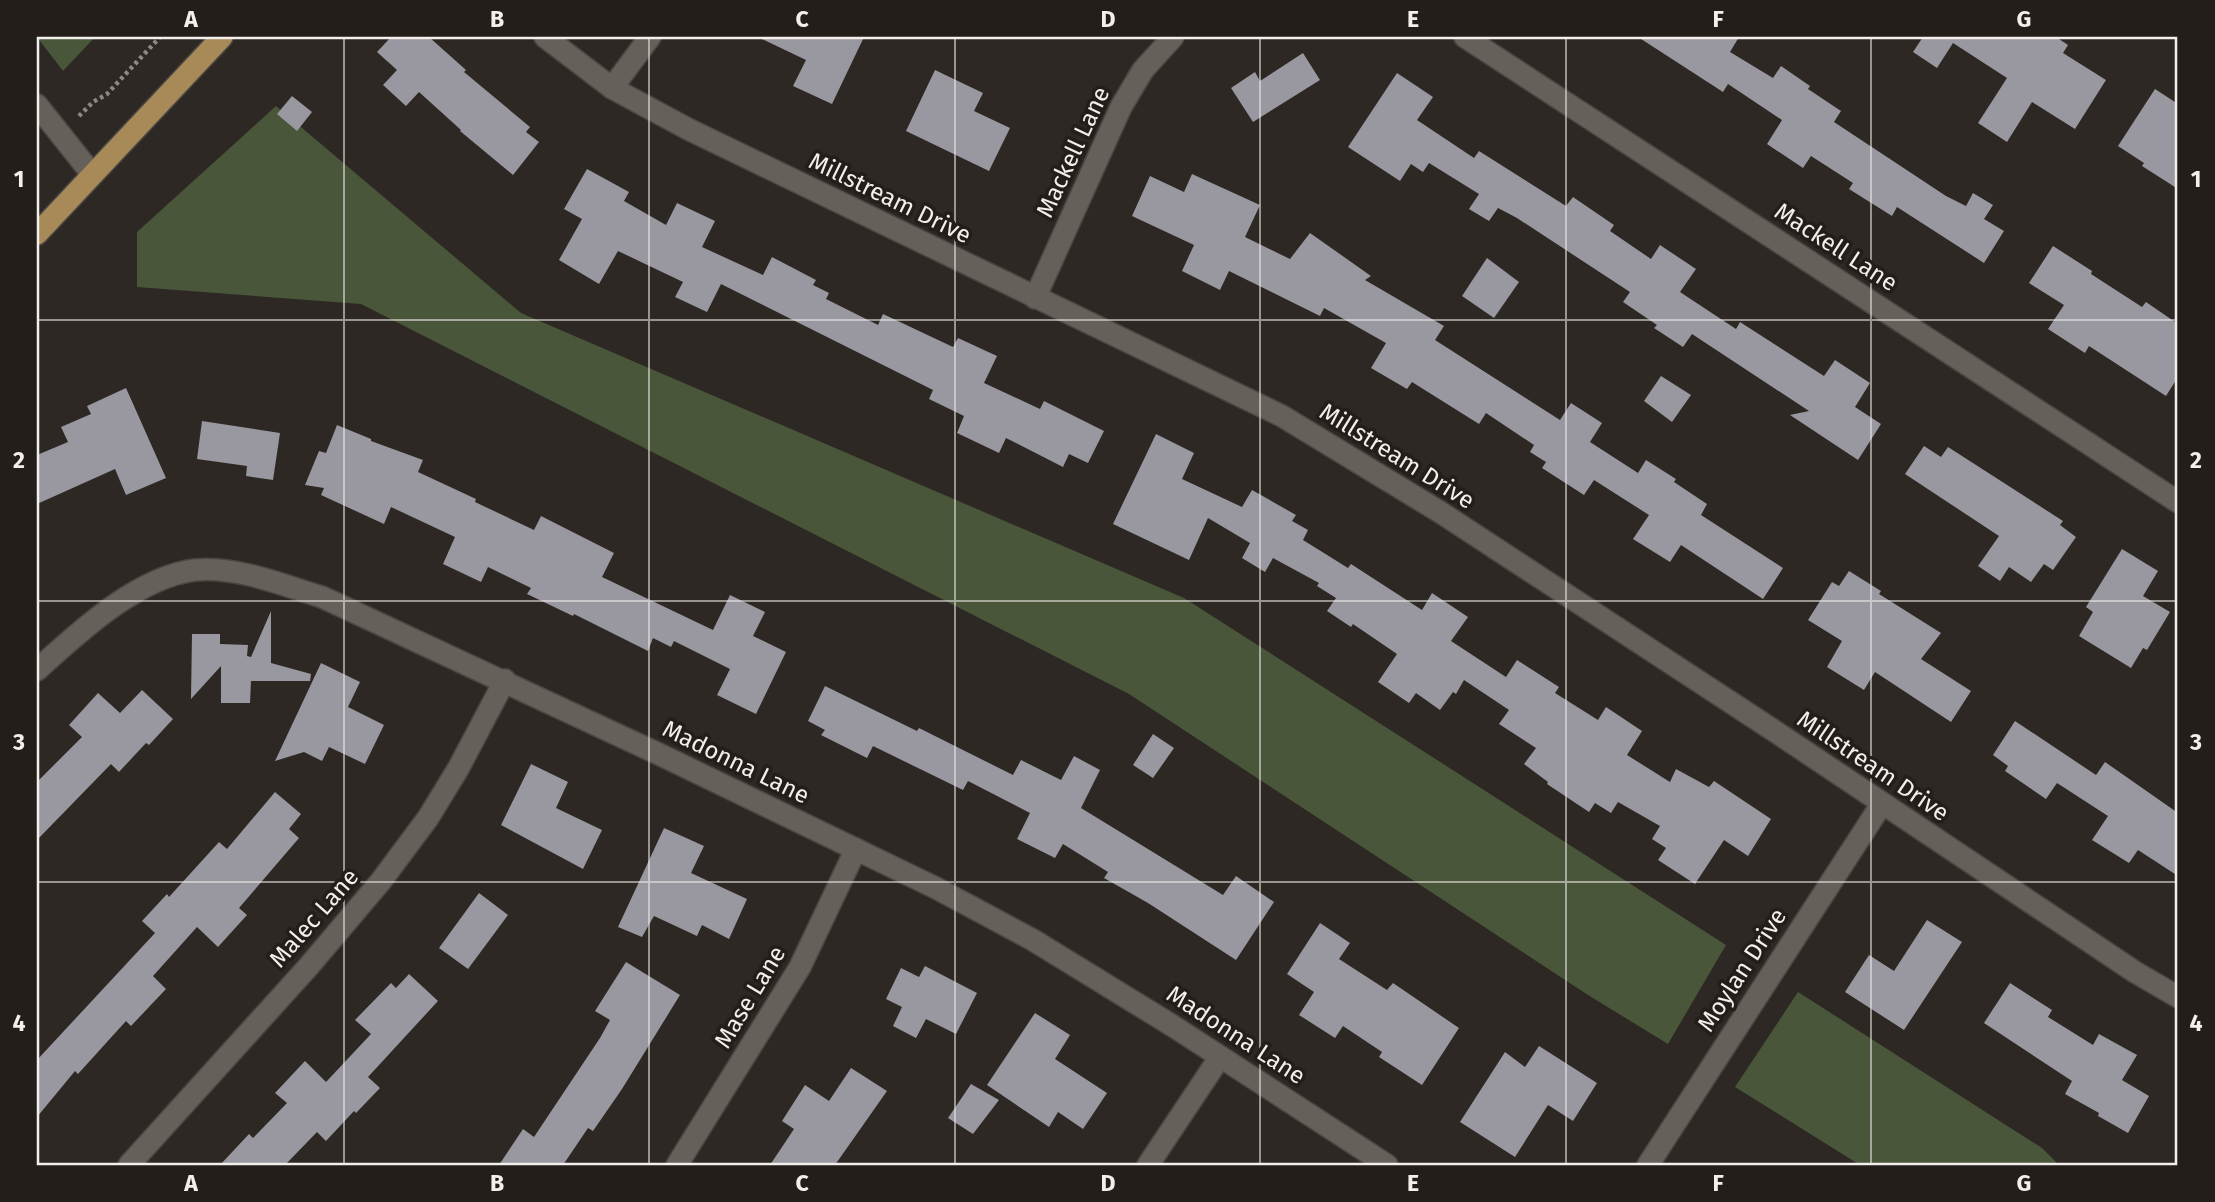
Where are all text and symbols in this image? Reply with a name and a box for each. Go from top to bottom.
text: A [183,5,198,33]
text: B [490,5,504,33]
text: C [795,5,809,33]
text: D [1101,5,1116,33]
text: E [1407,5,1419,33]
text: F [1712,5,1724,33]
text: G [2017,5,2031,33]
street label: Mackell Lane [1031,82,1115,222]
street label: Millstream Drive [804,147,976,249]
text: 1 [14,165,24,193]
text: 1 [2191,165,2201,193]
street label: Mackell Lane [1769,197,1903,297]
street label: Millstream Drive [1315,397,1479,515]
text: 2 [13,446,25,474]
text: 2 [2190,446,2202,474]
street label: Millstream Drive [1792,705,1954,827]
street label: Madonna Lane [658,714,814,810]
text: 3 [12,728,25,756]
text: 3 [2189,728,2202,756]
street label: Malec Lane [264,863,364,973]
street label: Moylan Drive [1692,903,1792,1037]
street label: Mase Lane [709,941,791,1053]
street label: Madonna Lane [1161,980,1311,1090]
text: 4 [13,1009,26,1037]
text: 4 [2190,1009,2203,1037]
text: A [183,1169,198,1197]
text: B [490,1169,504,1197]
text: C [795,1169,809,1197]
text: D [1101,1169,1116,1197]
text: E [1407,1169,1419,1197]
text: F [1712,1169,1724,1197]
text: G [2017,1169,2031,1197]

